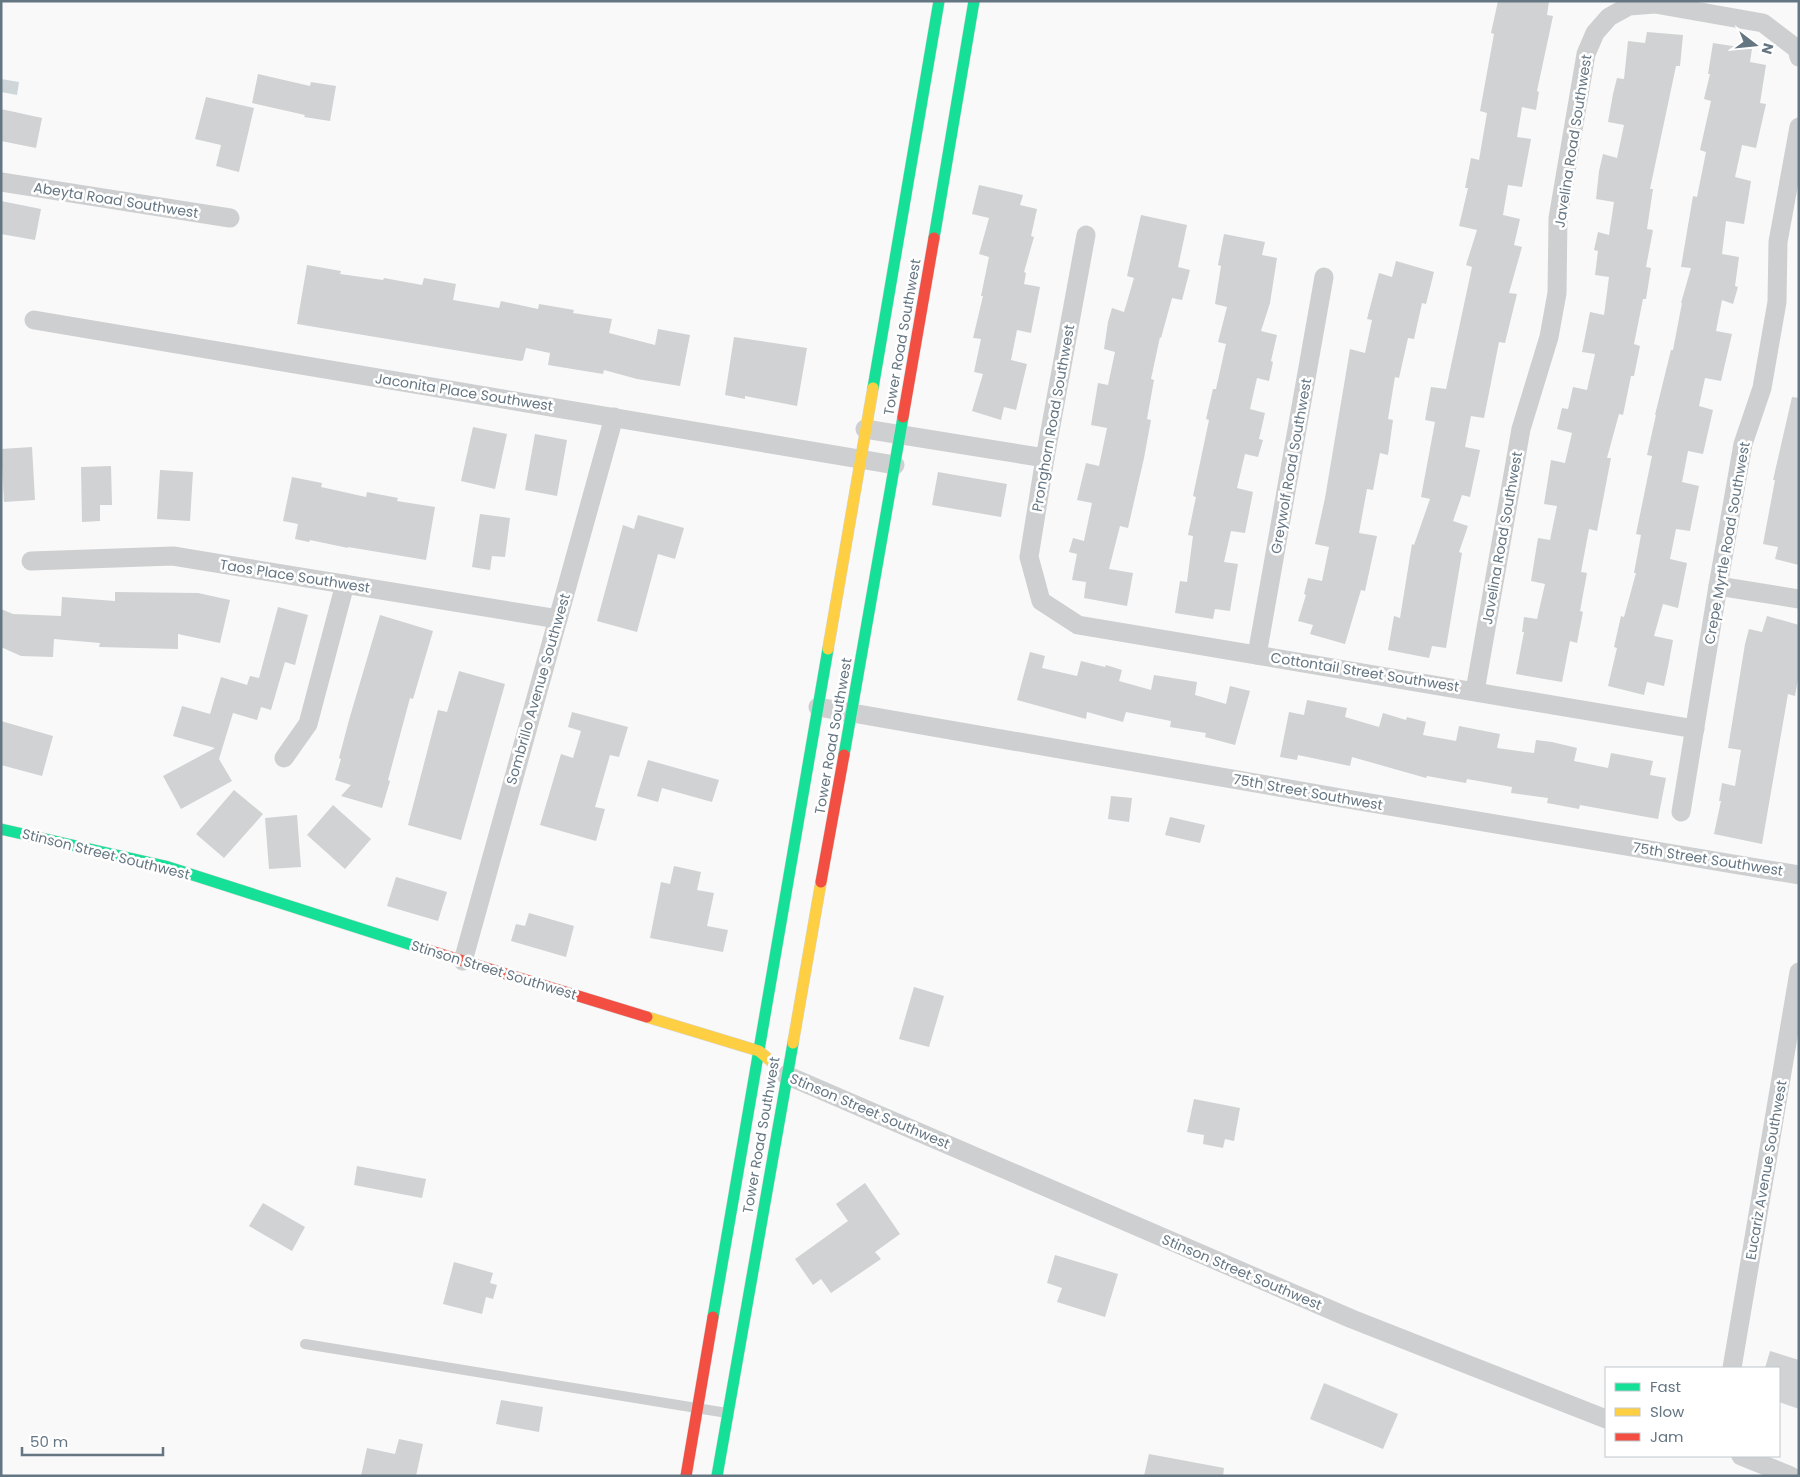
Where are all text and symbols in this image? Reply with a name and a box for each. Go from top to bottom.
north arrow [1730,20,1780,70]
text: N [1756,41,1779,56]
street label: Javelina Road Southwest [1549,53,1597,229]
street label: Abeyta Road Southwest [32,177,200,223]
street label: Tower Road Southwest [878,257,926,417]
street label: Pronghorn Road Southwest [1027,323,1079,513]
street label: Jaconita Place Southwest [374,368,554,416]
street label: Greywolf Road Southwest [1266,377,1316,555]
street label: Crepe Myrtle Road Southwest [1699,440,1755,646]
street label: Javelina Road Southwest [1477,450,1527,626]
street label: Taos Place Southwest [219,554,371,598]
street label: Sombrillo Avenue Southwest [501,591,575,787]
street label: Cottontail Street Southwest [1269,647,1461,697]
street label: Tower Road Southwest [809,656,857,816]
street label: 75th Street Southwest [1232,769,1384,815]
street label: Stinson Street Southwest [20,823,192,885]
street label: 75th Street Southwest [1632,837,1784,881]
street label: Stinson Street Southwest [409,935,579,1005]
street label: Tower Road Southwest [737,1055,785,1215]
street label: Stinson Street Southwest [787,1068,953,1154]
street label: Eucariz Avenue Southwest [1740,1079,1792,1261]
street label: Stinson Street Southwest [1159,1229,1325,1315]
legend [1605,1367,1780,1457]
text: Fast [1650,1376,1681,1397]
text: Slow [1650,1401,1685,1422]
scale bar [22,1424,164,1456]
text: Jam [1650,1426,1684,1447]
text: 50 m [30,1431,68,1452]

